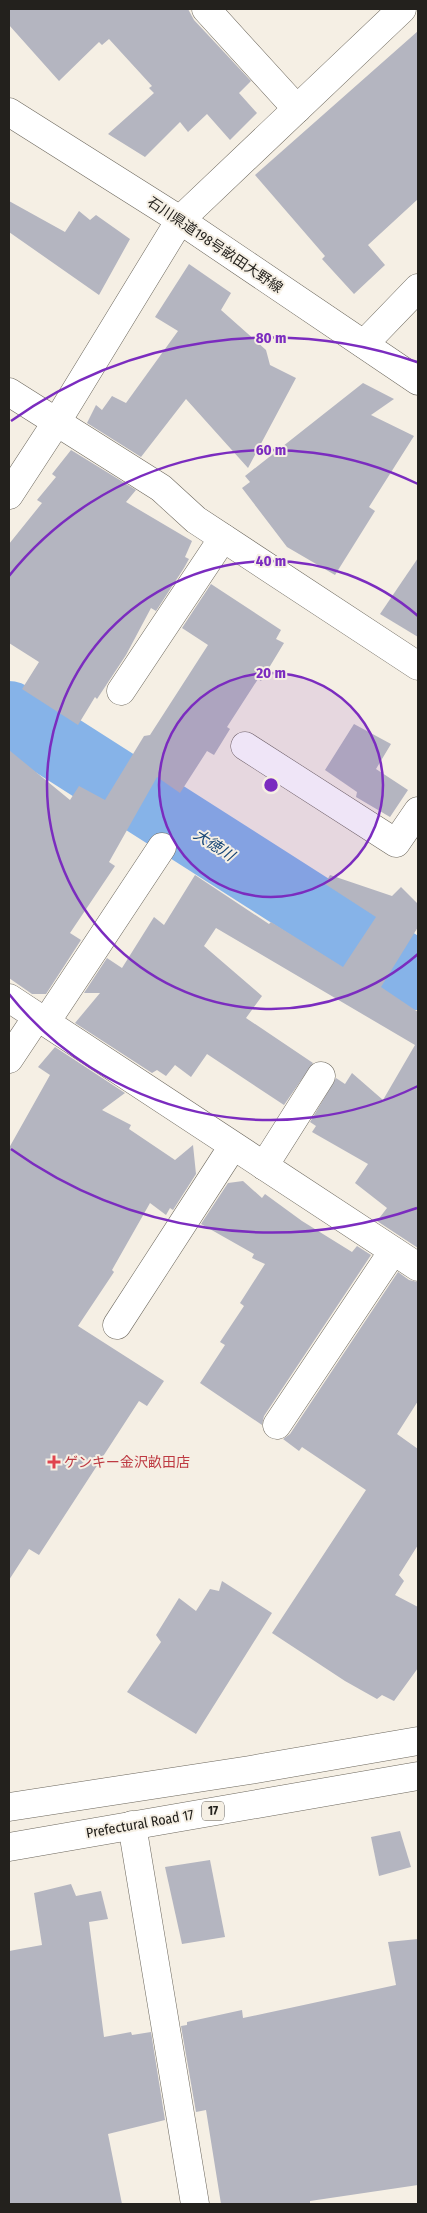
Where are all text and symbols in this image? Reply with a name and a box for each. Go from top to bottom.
street label: 石川県道198号畝田大野線 [144,193,286,297]
text: 80 m [256,329,286,347]
text: 60 m [256,441,286,459]
text: 40 m [256,552,286,570]
text: 20 m [255,664,286,682]
centre of rings [262,776,280,794]
water label: 大徳川 [190,825,239,866]
place label: ゲンキー金沢畝田店 [64,1454,190,1471]
marker: ゲンキー金沢畝田店 [48,1456,60,1468]
road number: 17 [202,1802,224,1820]
street label: Prefectural Road 17 [85,1806,195,1842]

